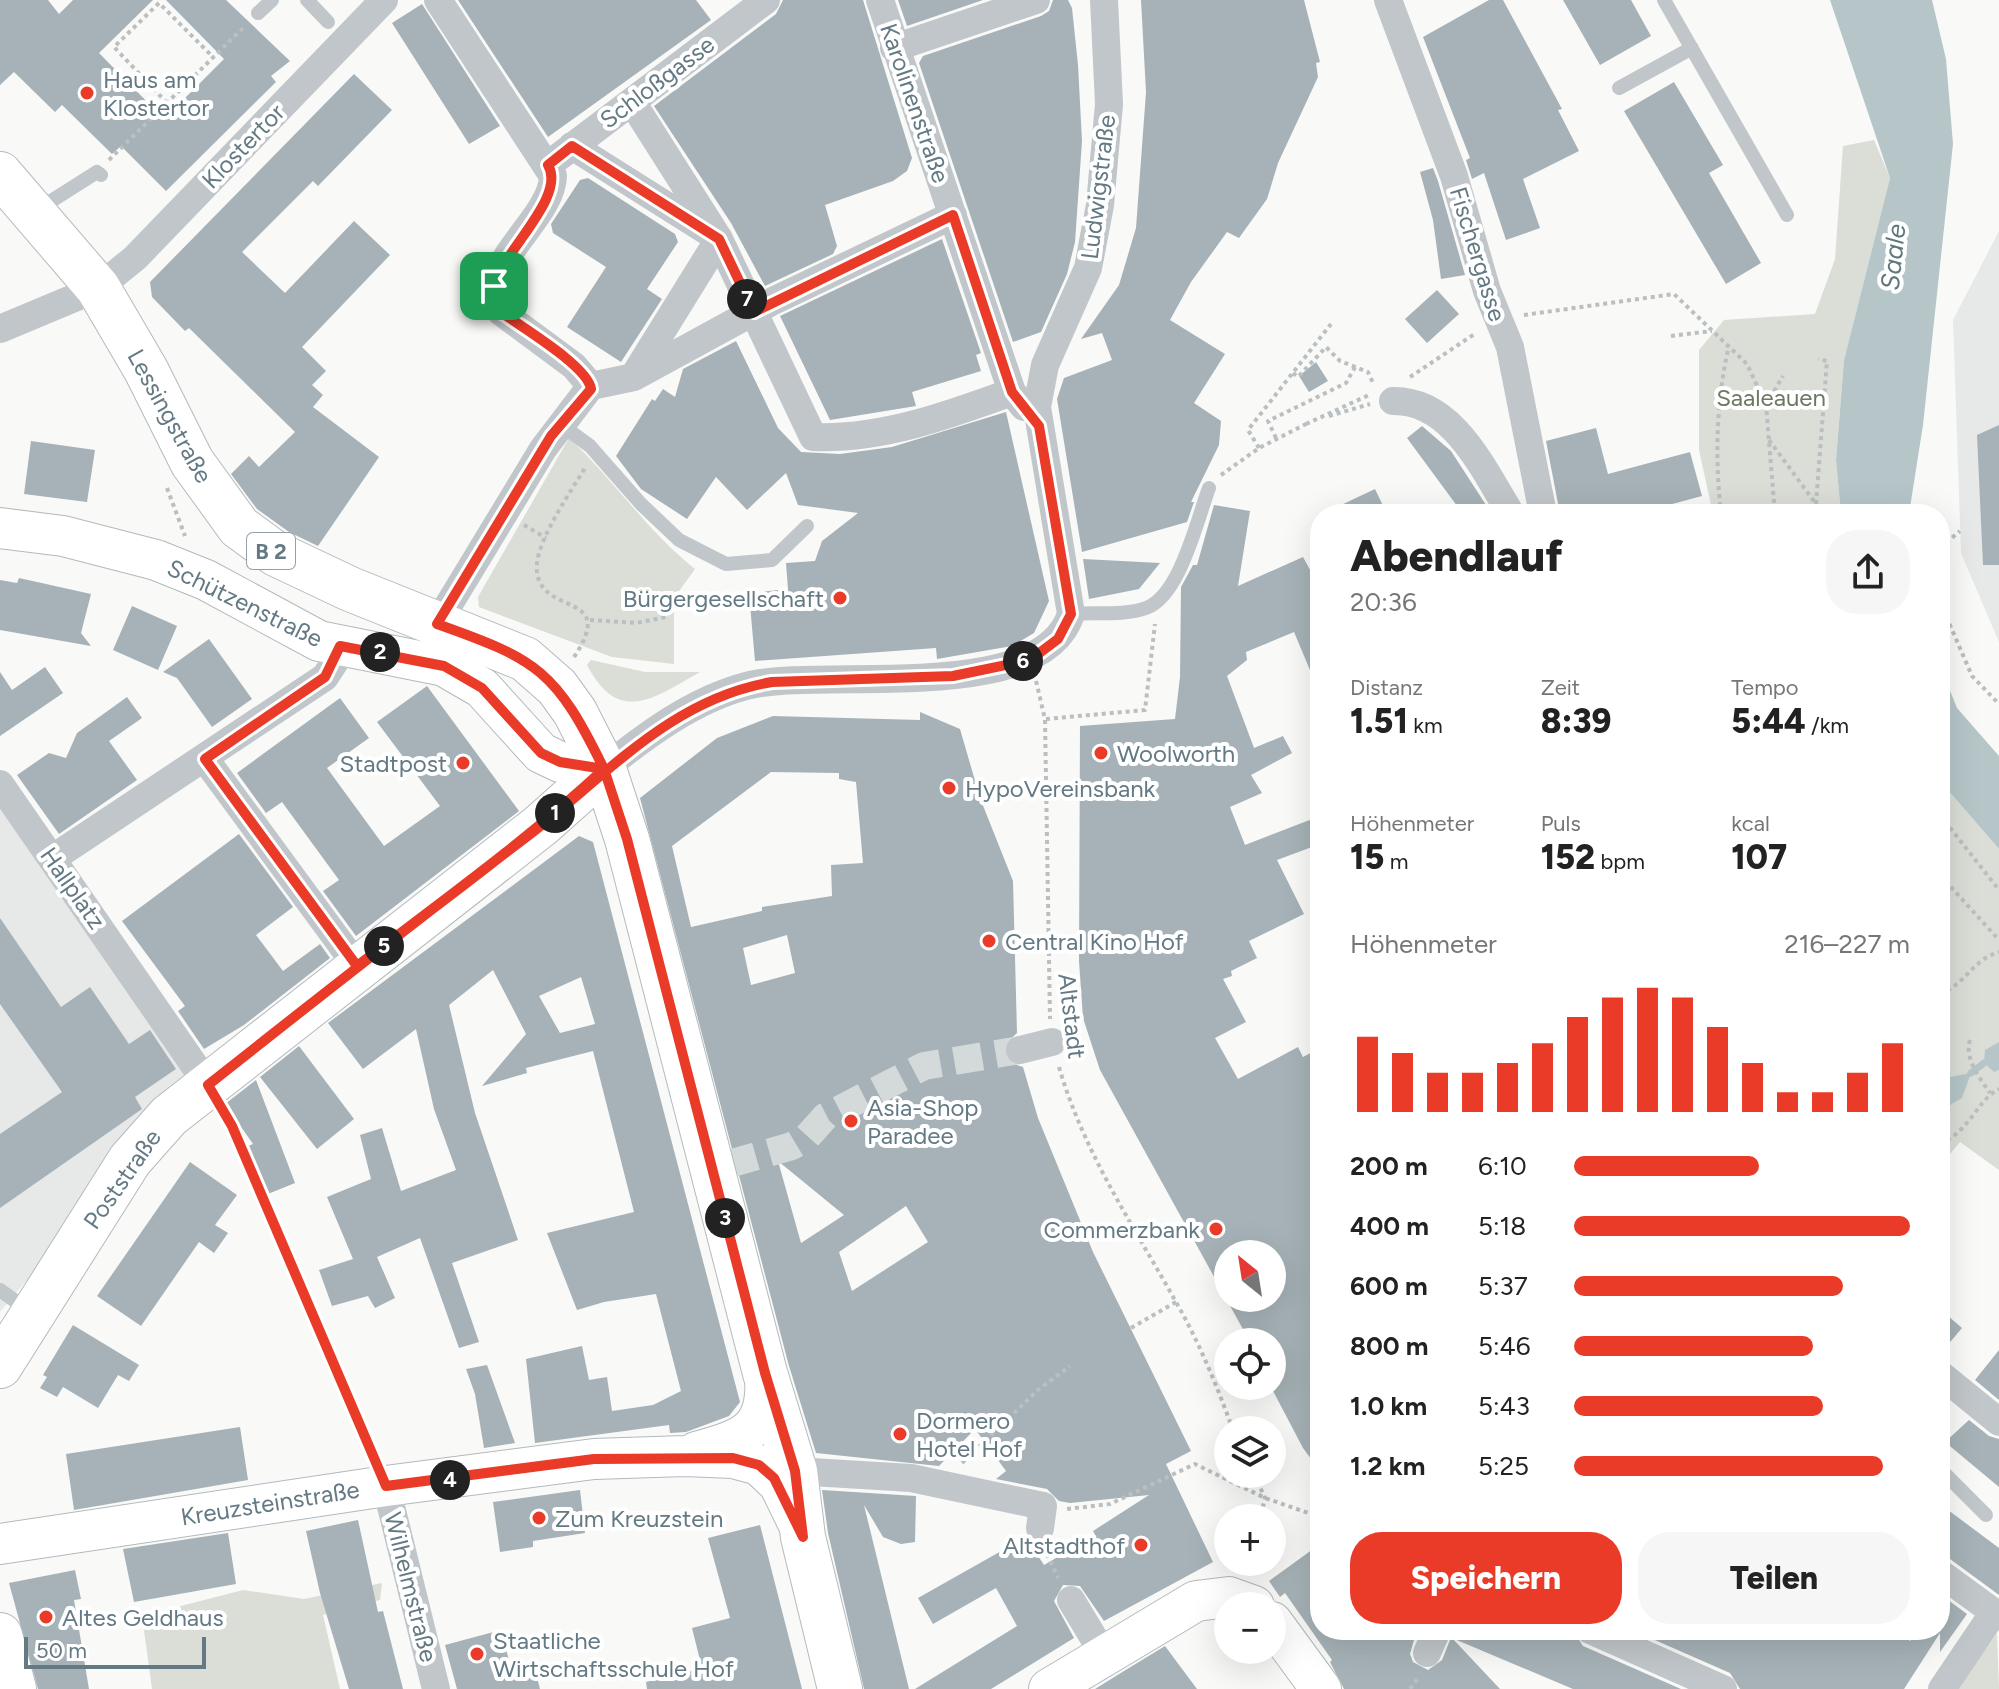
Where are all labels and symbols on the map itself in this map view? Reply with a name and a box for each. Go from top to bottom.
street label: Karolinenstraße [874,19,956,187]
street label: Schloßgasse [594,30,720,134]
place label: Haus am Klostertor [103,65,209,122]
marker: Haus am Klostertor [78,84,96,102]
street label: Klostertor [196,98,290,194]
street label: Ludwigstraße [1075,113,1121,261]
street label: Fischergasse [1444,183,1512,325]
water label: Saale [1874,222,1912,292]
pin [460,252,528,320]
pin: 7 [727,279,767,319]
street label: Lessingstraße [121,344,219,488]
park label: Saaleauen [1716,383,1826,412]
road number: B 2 [247,533,295,569]
street label: Schützenstraße [163,553,327,653]
place label: Bürgergesellschaft [623,584,824,613]
marker: Bürgergesellschaft [831,589,849,607]
pin: 2 [360,632,400,672]
pin: 6 [1003,641,1043,681]
place label: Woolworth [1117,739,1235,768]
marker: Woolworth [1092,744,1110,762]
place label: Stadtpost [340,749,447,778]
marker: Stadtpost [454,754,472,772]
place label: HypoVereinsbank [965,774,1156,803]
marker: HypoVereinsbank [940,779,958,797]
pin: 1 [535,793,575,833]
street label: Hallplatz [34,841,112,935]
pin: 5 [364,926,404,966]
place label: Central Kino Hof [1005,927,1184,956]
marker: Central Kino Hof [980,932,998,950]
street label: Altstadt [1052,971,1092,1061]
place label: Asia-Shop Paradee [867,1093,978,1150]
marker: Asia-Shop Paradee [842,1112,860,1130]
street label: Poststraße [77,1124,167,1234]
pin: 3 [705,1198,745,1238]
place label: Commerzbank [1044,1215,1200,1244]
marker: Commerzbank [1207,1220,1225,1238]
north arrow [1214,1240,1286,1312]
place label: Dormero Hotel Hof [916,1406,1022,1463]
marker: Dormero Hotel Hof [891,1425,909,1443]
pin: 4 [430,1460,470,1500]
street label: Kreuzsteinstraße [179,1475,361,1531]
place label: Zum Kreuzstein [555,1504,723,1533]
street label: Wilhelmstraße [378,1509,444,1665]
marker: Zum Kreuzstein [530,1509,548,1527]
place label: Altstadthof [1003,1531,1125,1560]
marker: Altstadthof [1132,1536,1150,1554]
place label: Altes Geldhaus [62,1603,224,1632]
marker: Altes Geldhaus [37,1608,55,1626]
place label: Staatliche Wirtschaftsschule Hof [493,1626,734,1683]
scale bar [24,1633,206,1669]
marker: Staatliche Wirtschaftsschule Hof [468,1645,486,1663]

